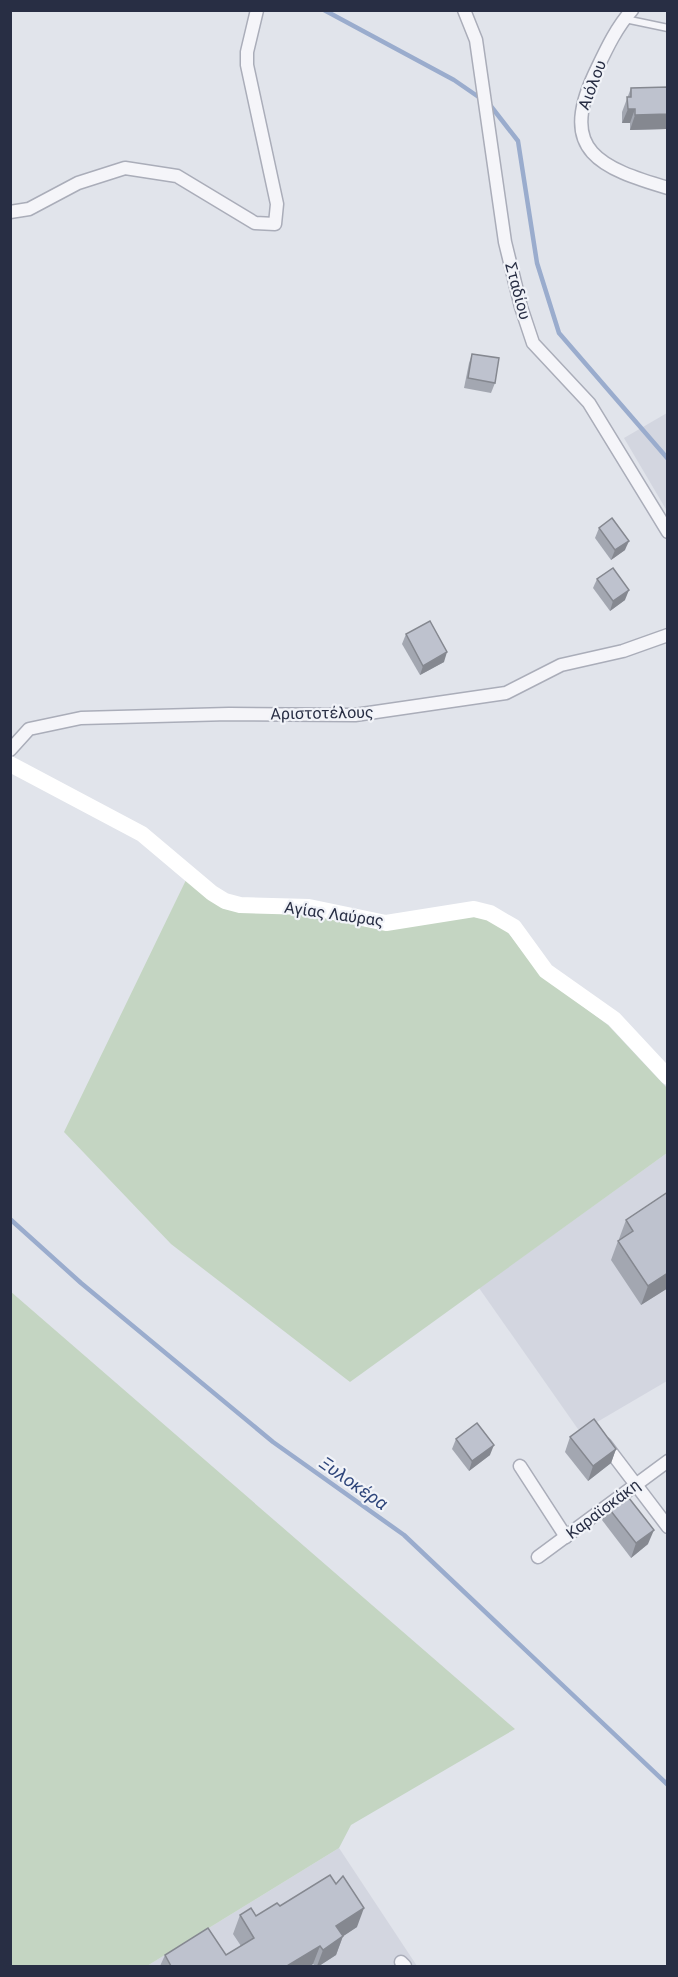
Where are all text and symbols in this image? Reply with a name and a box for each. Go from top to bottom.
street label: Αιόλου [574,58,610,112]
street label: Σταδίου [501,260,535,322]
street label: Αριστοτέλους [270,703,374,723]
street label: Αγίας Λαύρας [283,898,385,930]
water label: Ξυλοκέρα [316,1452,392,1514]
street label: Καραϊσκάκη [562,1475,644,1543]

